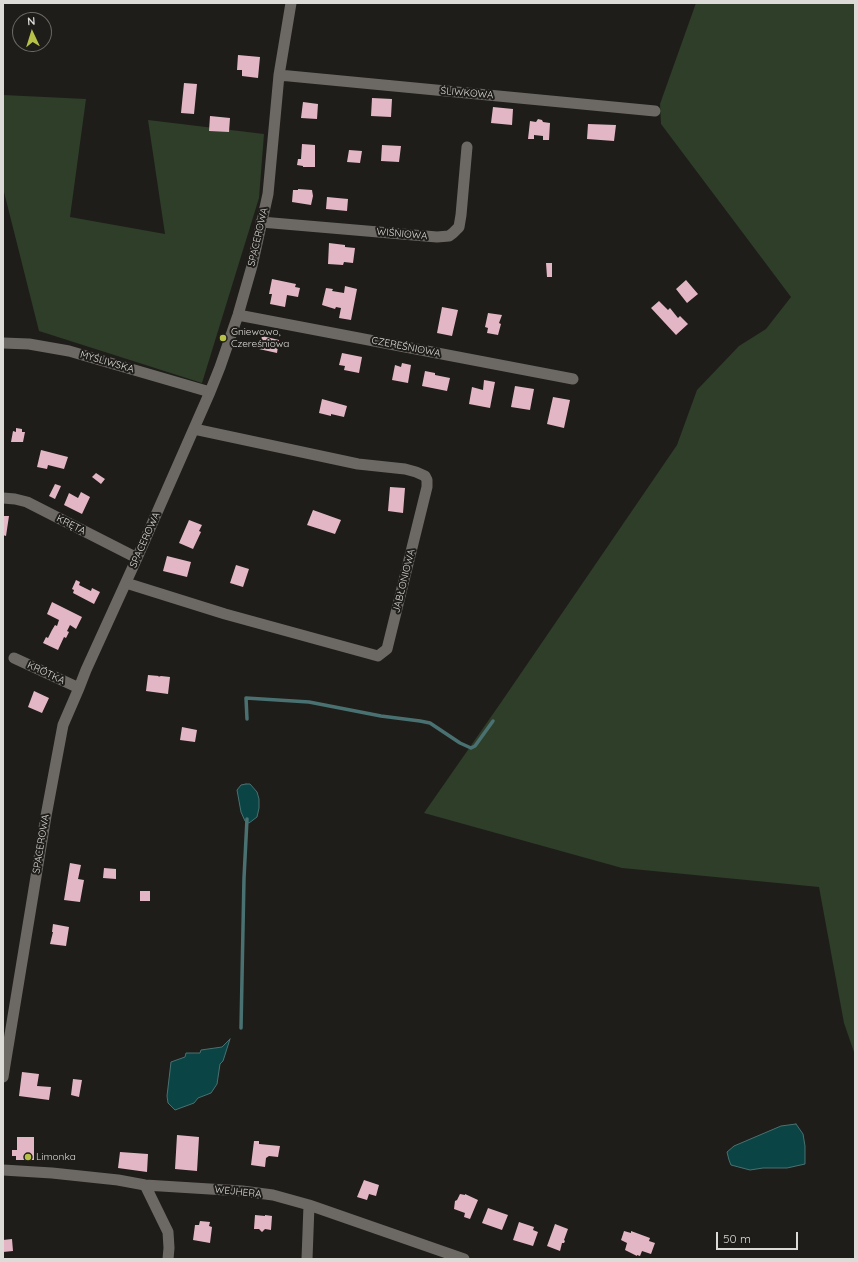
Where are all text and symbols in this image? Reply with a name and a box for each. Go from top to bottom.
north arrow [12,12,52,52]
text: N [27,14,36,28]
street label: ŚLIWKOWA [440,85,494,101]
street label: SPACEROWA [245,206,271,268]
street label: WIŚNIOWA [376,226,428,242]
place label: Gniewowo, Czereśniowa [231,326,289,350]
marker: Gniewowo, Czereśniowa [218,333,228,343]
street label: CZEREŚNIOWA [371,334,441,360]
street label: MYŚLIWSKA [79,349,135,375]
street label: SPACEROWA [127,510,163,570]
street label: KRĘTA [54,513,88,537]
street label: JABŁONIOWA [390,548,418,614]
street label: KRÓTKA [25,659,67,687]
street label: SPACEROWA [30,813,52,875]
place label: Limonka [36,1151,76,1163]
marker: Limonka [23,1152,33,1162]
street label: WEJHERA [214,1184,262,1200]
scale bar [718,1224,800,1250]
text: 50 m [723,1231,751,1246]

